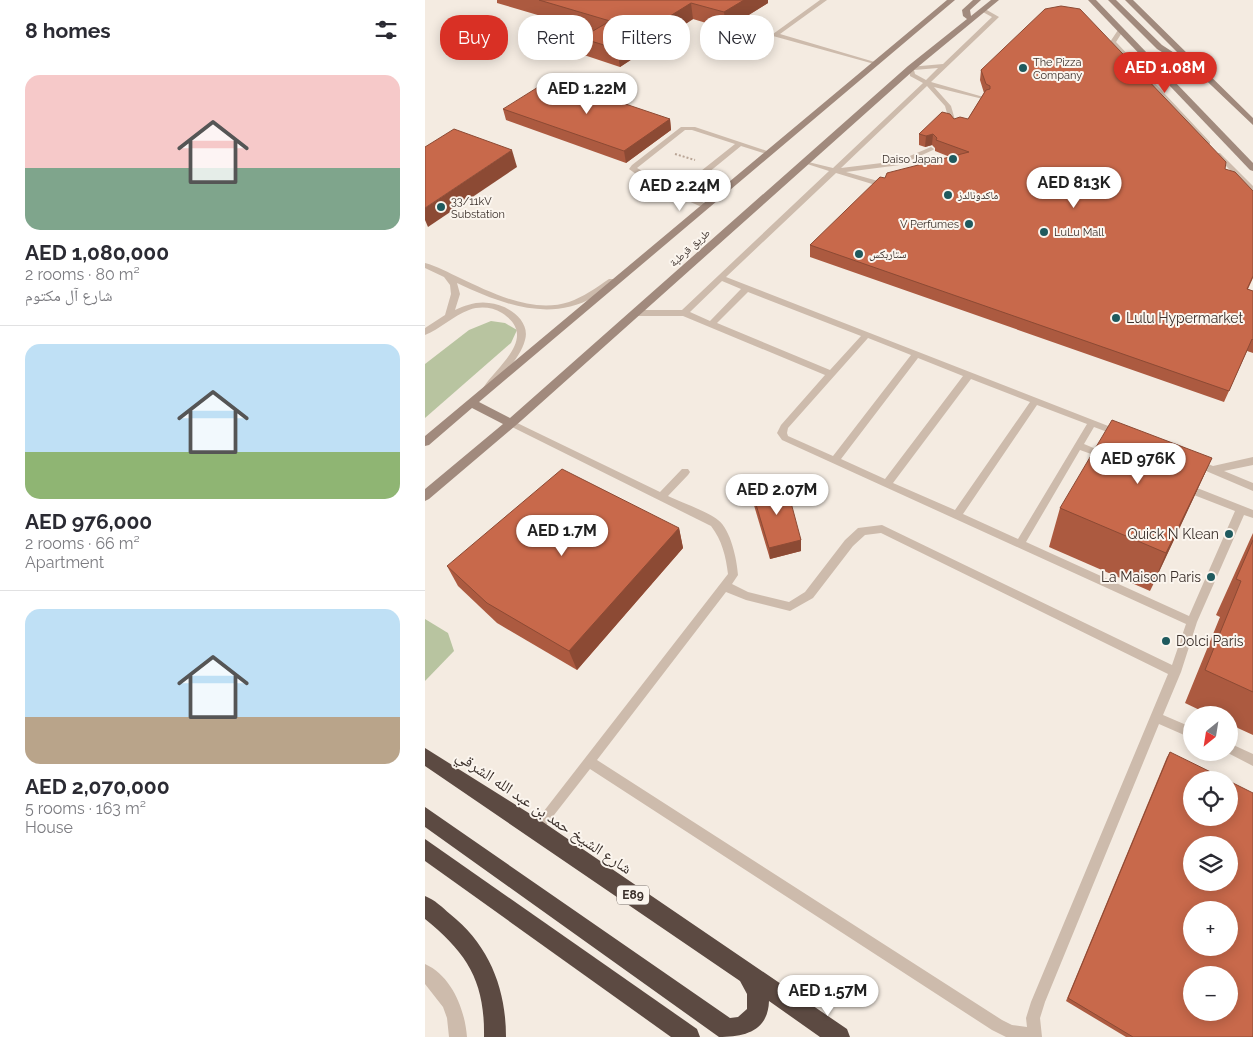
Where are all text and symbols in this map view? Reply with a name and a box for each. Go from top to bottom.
chip: Buy [440,15,508,60]
chip: Rent [518,15,593,60]
chip: Filters [603,15,690,60]
chip: New [700,15,774,60]
icon: filters [372,16,400,44]
text: 8 homes [25,18,111,43]
pin: AED 1.08M [1108,52,1222,94]
place label: The Pizza Company [1033,56,1082,82]
text: AED 1.08M [1125,58,1205,77]
marker: The Pizza Company [1017,62,1029,74]
pin: AED 1.22M [530,72,644,115]
text: AED 1.22M [547,79,627,98]
icon: home [168,107,258,197]
place label: Daiso Japan [882,153,943,166]
marker: Daiso Japan [947,153,959,165]
pin: AED 813K [1022,166,1126,209]
pin: AED 2.24M [623,170,737,212]
text: AED 813K [1038,173,1110,192]
text: AED 2.24M [640,176,720,195]
marker: ماكدونالدز [942,189,954,201]
place label: ماكدونالدز [957,189,998,202]
place label: 33/11kV Substation [451,195,505,221]
marker: 33/11kV Substation [435,201,447,213]
place label: V Perfumes [900,218,959,231]
marker: V Perfumes [963,218,975,230]
street label: طريق قرطبة [667,226,713,270]
marker: LuLu Mall [1038,226,1050,238]
place label: LuLu Mall [1054,226,1104,239]
text: AED 1,080,000 [25,240,169,265]
marker: ستاربكس [853,248,865,260]
place label: ستاربكس [869,248,907,261]
text: 2 rooms · 80 m² [25,265,140,284]
text: شارع آل مكتوم [25,286,113,305]
place label: Lulu Hypermarket [1126,310,1243,326]
marker: Lulu Hypermarket [1110,312,1122,324]
icon: home [168,377,258,467]
pin: AED 976K [1086,442,1190,485]
text: AED 976K [1101,449,1175,468]
pin: AED 2.07M [720,474,834,516]
text: AED 2.07M [737,480,817,499]
text: AED 976,000 [25,509,152,534]
pin: AED 1.7M [510,514,614,557]
text: AED 1.7M [527,521,597,540]
place label: Quick N Klean [1127,526,1219,542]
marker: Quick N Klean [1223,528,1235,540]
text: 2 rooms · 66 m² [25,534,140,553]
text: Apartment [25,553,104,572]
place label: La Maison Paris [1101,569,1201,585]
marker: La Maison Paris [1205,571,1217,583]
place label: Dolci Paris [1176,633,1244,649]
marker: Dolci Paris [1160,635,1172,647]
icon: home [168,642,258,732]
north arrow [1183,706,1237,761]
map controls [1183,706,1238,1021]
street label: شارع الشيخ حمد بن عبد الله الشرقي [451,746,635,881]
button: locate [1183,771,1238,826]
text: AED 2,070,000 [25,774,170,799]
text: 5 rooms · 163 m² [25,799,146,818]
text: House [25,818,73,837]
button: layers [1183,836,1238,891]
road number: E89 [617,886,649,904]
button: + [1183,901,1238,956]
button: − [1183,966,1238,1021]
pin: AED 1.57M [771,974,885,1017]
text: AED 1.57M [789,981,867,1000]

